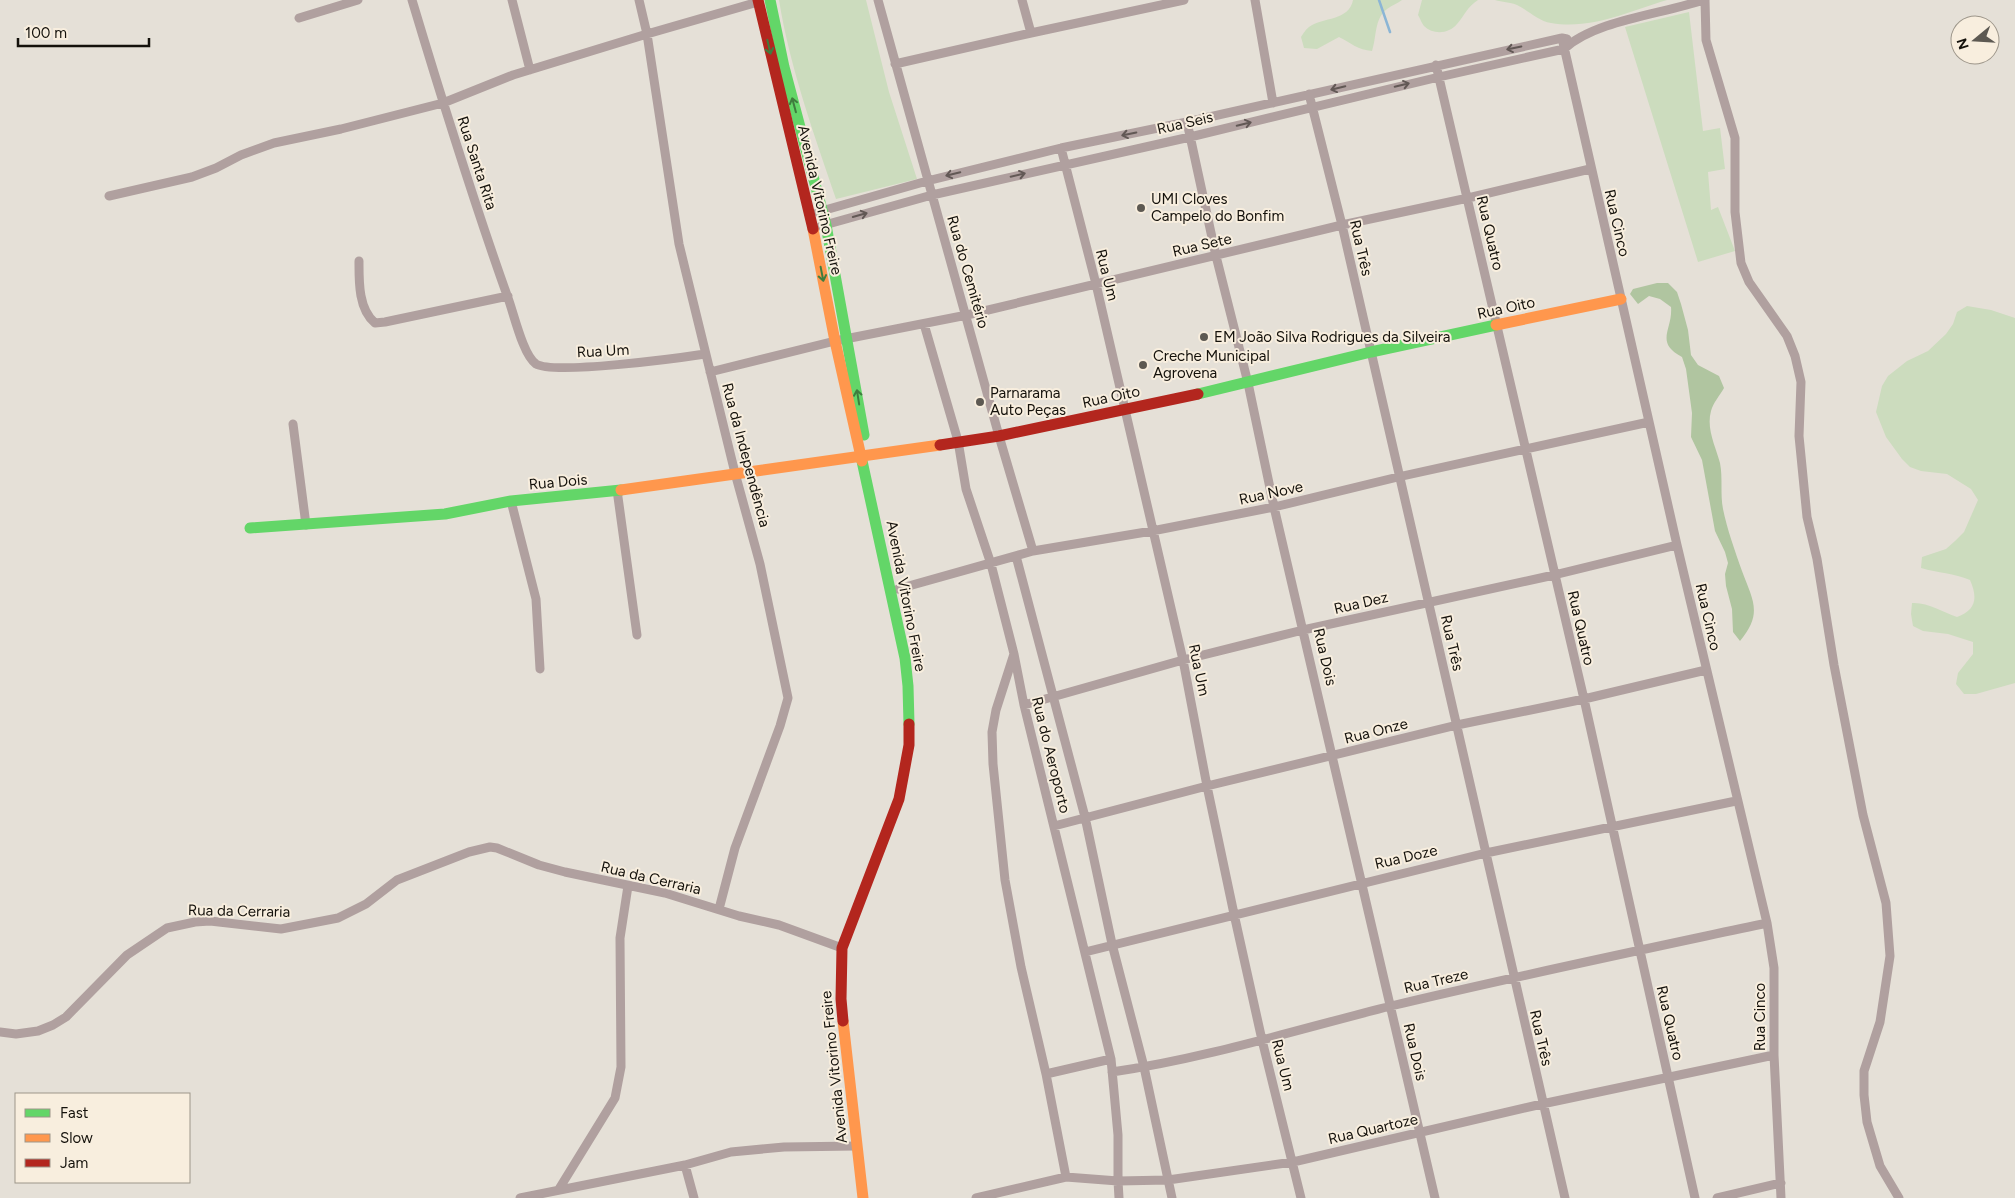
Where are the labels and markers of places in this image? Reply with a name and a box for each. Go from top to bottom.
place label: UMI Cloves Campelo do Bonfim [1151,190,1284,225]
marker: UMI Cloves Campelo do Bonfim [1135,202,1147,214]
place label: EM João Silva Rodrigues da Silveira [1214,328,1450,346]
marker: EM João Silva Rodrigues da Silveira [1198,331,1210,343]
place label: Creche Municipal Agrovena [1153,347,1270,382]
marker: Creche Municipal Agrovena [1137,359,1149,371]
place label: Parnarama Auto Peças [990,384,1066,419]
marker: Parnarama Auto Peças [974,396,986,408]

